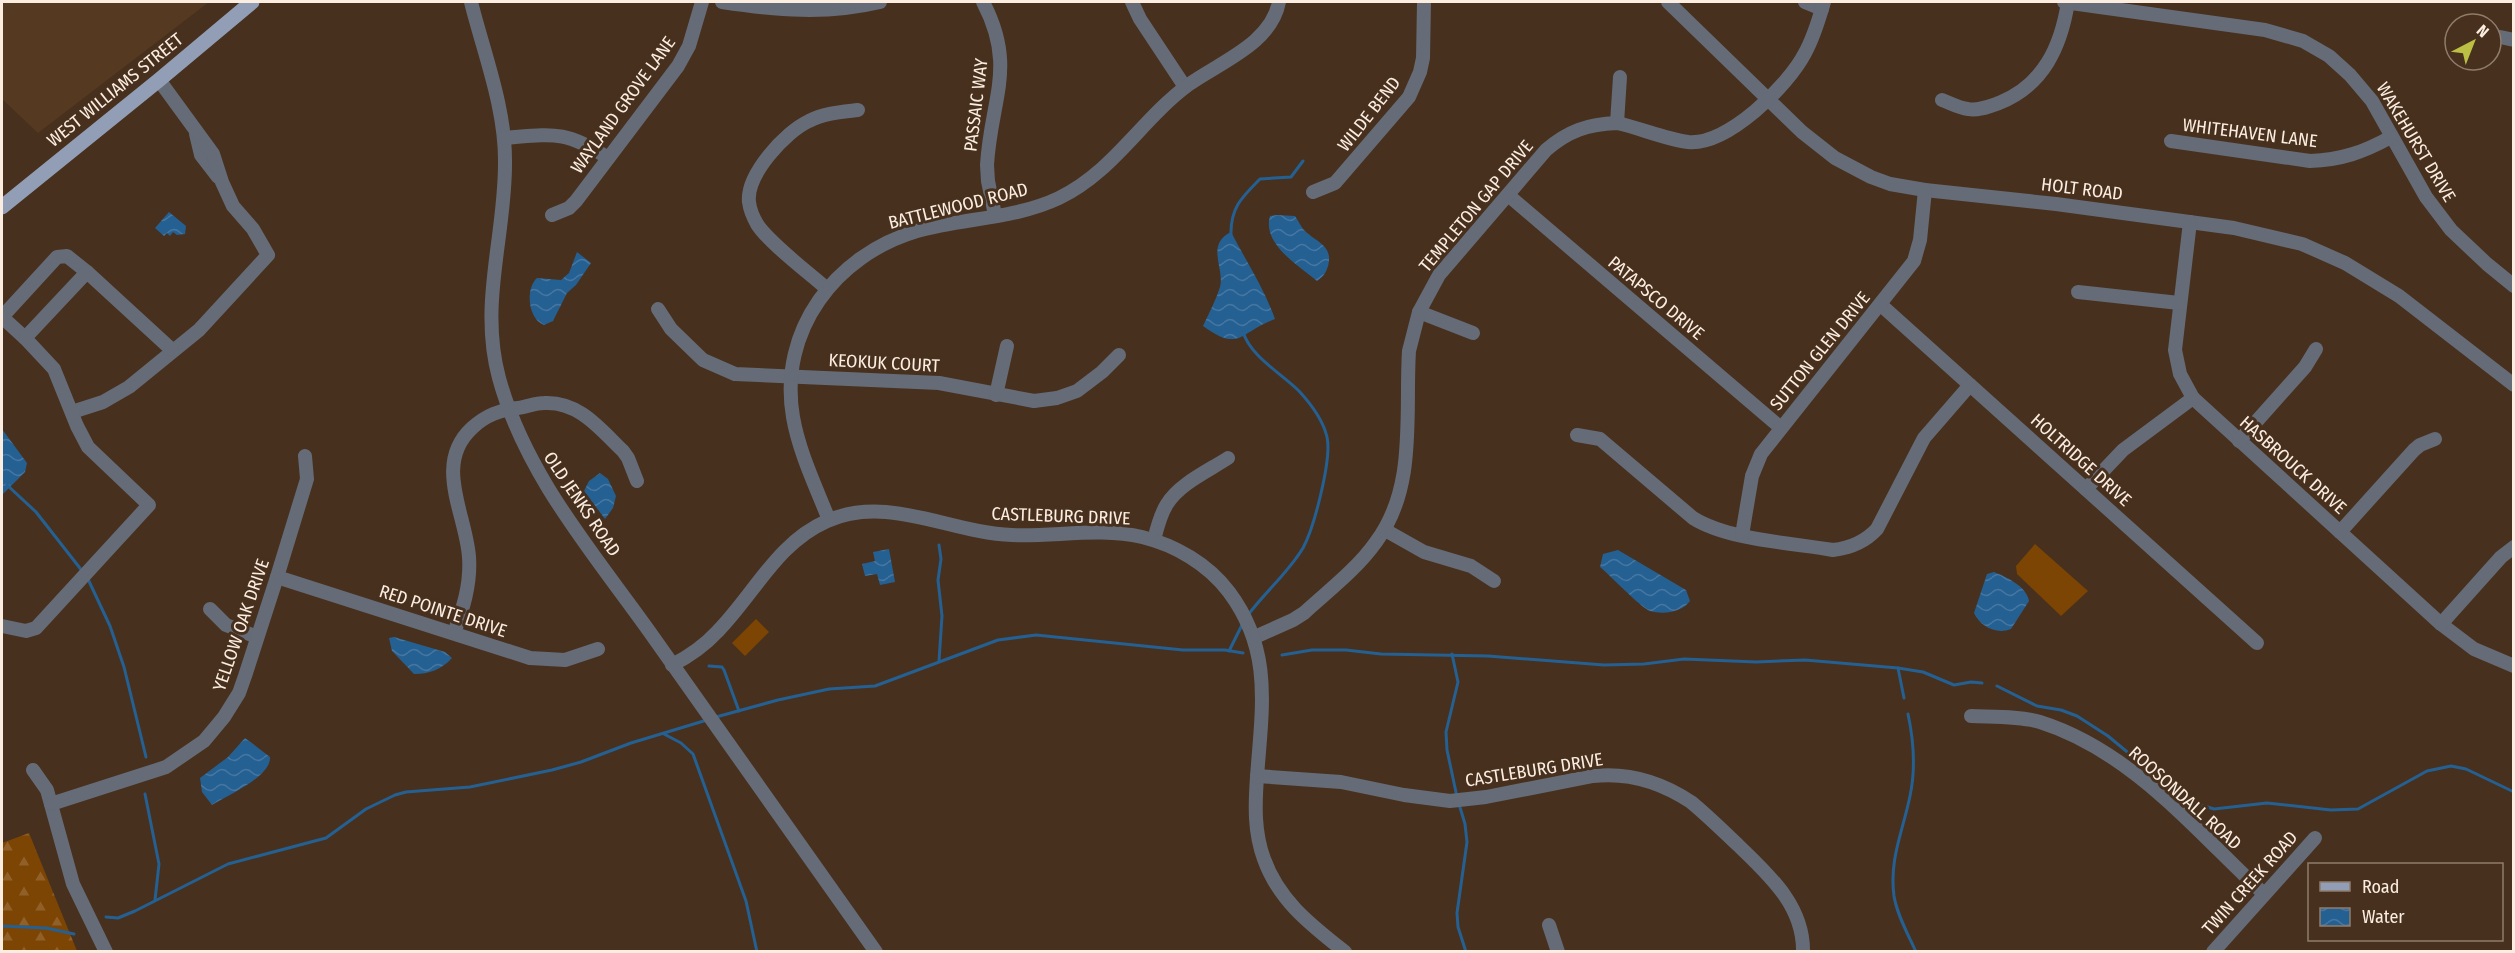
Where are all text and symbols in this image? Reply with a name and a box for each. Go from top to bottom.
north arrow [2443,12,2503,72]
text: N [2473,21,2493,41]
street label: WEST WILLIAMS STREET [43,28,188,152]
street label: WAYLAND GROVE LANE [566,32,680,178]
street label: PASSAIC WAY [959,57,993,153]
street label: WILDE BEND [1333,72,1405,156]
street label: WAKEHURST DRIVE [2372,78,2460,206]
street label: WHITEHAVEN LANE [2181,114,2319,152]
street label: TEMPLETON GAP DRIVE [1414,136,1538,276]
street label: HOLT ROAD [2040,173,2124,205]
street label: BATTLEWOOD ROAD [886,178,1030,234]
street label: PATAPSCO DRIVE [1603,251,1709,345]
street label: SUTTON GLEN DRIVE [1765,287,1875,415]
street label: KEOKUK COURT [828,349,941,377]
street label: HOLTRIDGE DRIVE [2026,409,2136,511]
street label: HASBROUCK DRIVE [2235,411,2351,519]
street label: OLD JENKS ROAD [539,448,625,560]
street label: CASTLEBURG DRIVE [991,503,1131,529]
street label: YELLOW OAK DRIVE [208,556,274,694]
street label: RED POINTE DRIVE [376,580,510,642]
street label: ROOSONDALL ROAD [2124,742,2246,854]
street label: CASTLEBURG DRIVE [1464,748,1604,792]
street label: TWIN CREEK ROAD [2198,827,2302,939]
legend [2308,863,2503,941]
text: Road [2362,876,2399,898]
text: Water [2362,906,2405,928]

